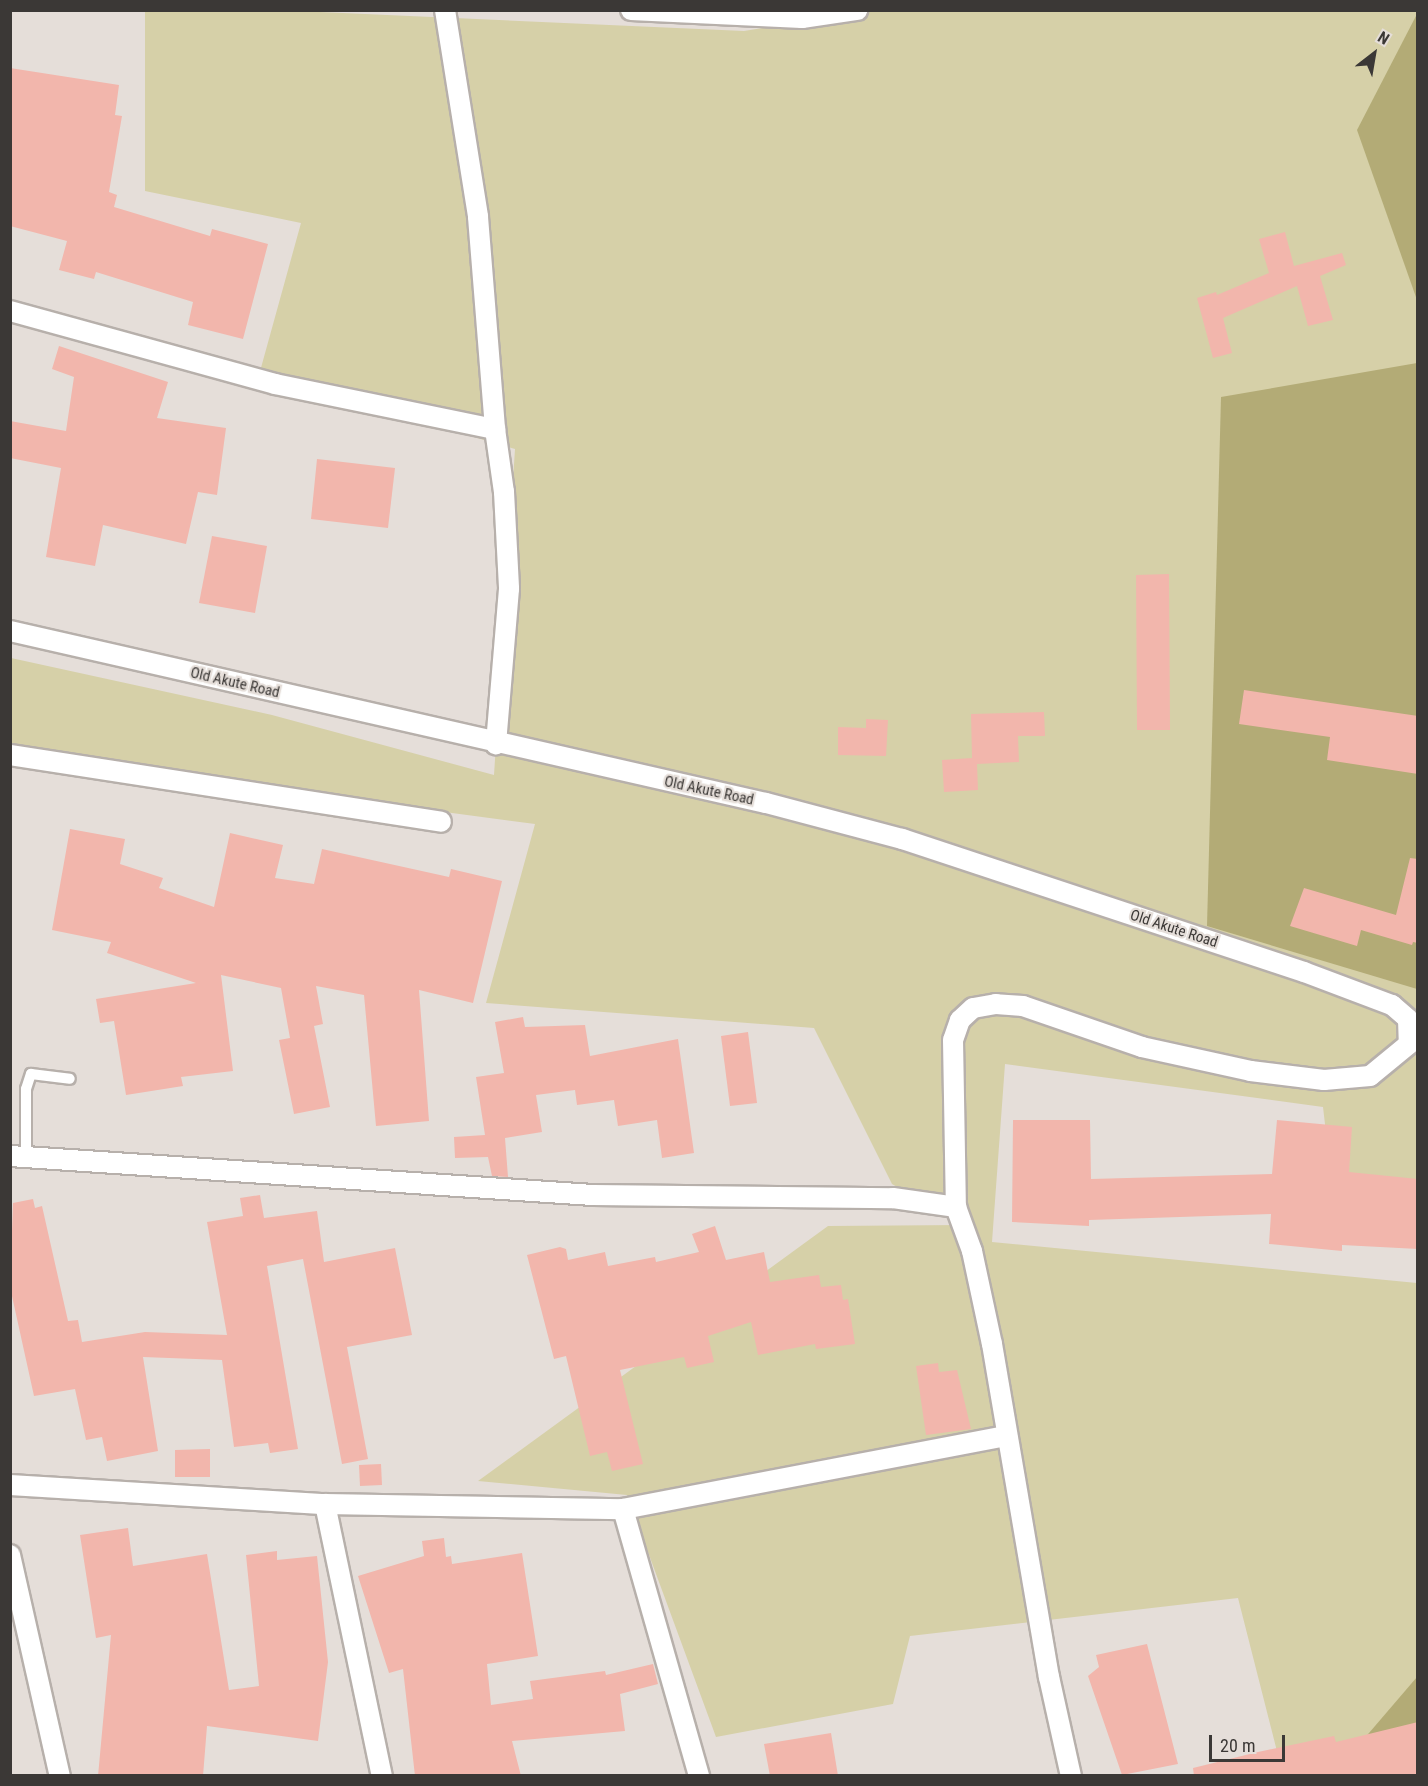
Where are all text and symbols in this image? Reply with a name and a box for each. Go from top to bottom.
north arrow [1344,24,1404,84]
text: N [1374,27,1393,49]
street label: Old Akute Road [189,664,281,702]
street label: Old Akute Road [663,773,755,809]
street label: Old Akute Road [1128,906,1220,952]
scale bar [1212,1723,1288,1761]
text: 20 m [1220,1735,1255,1756]

